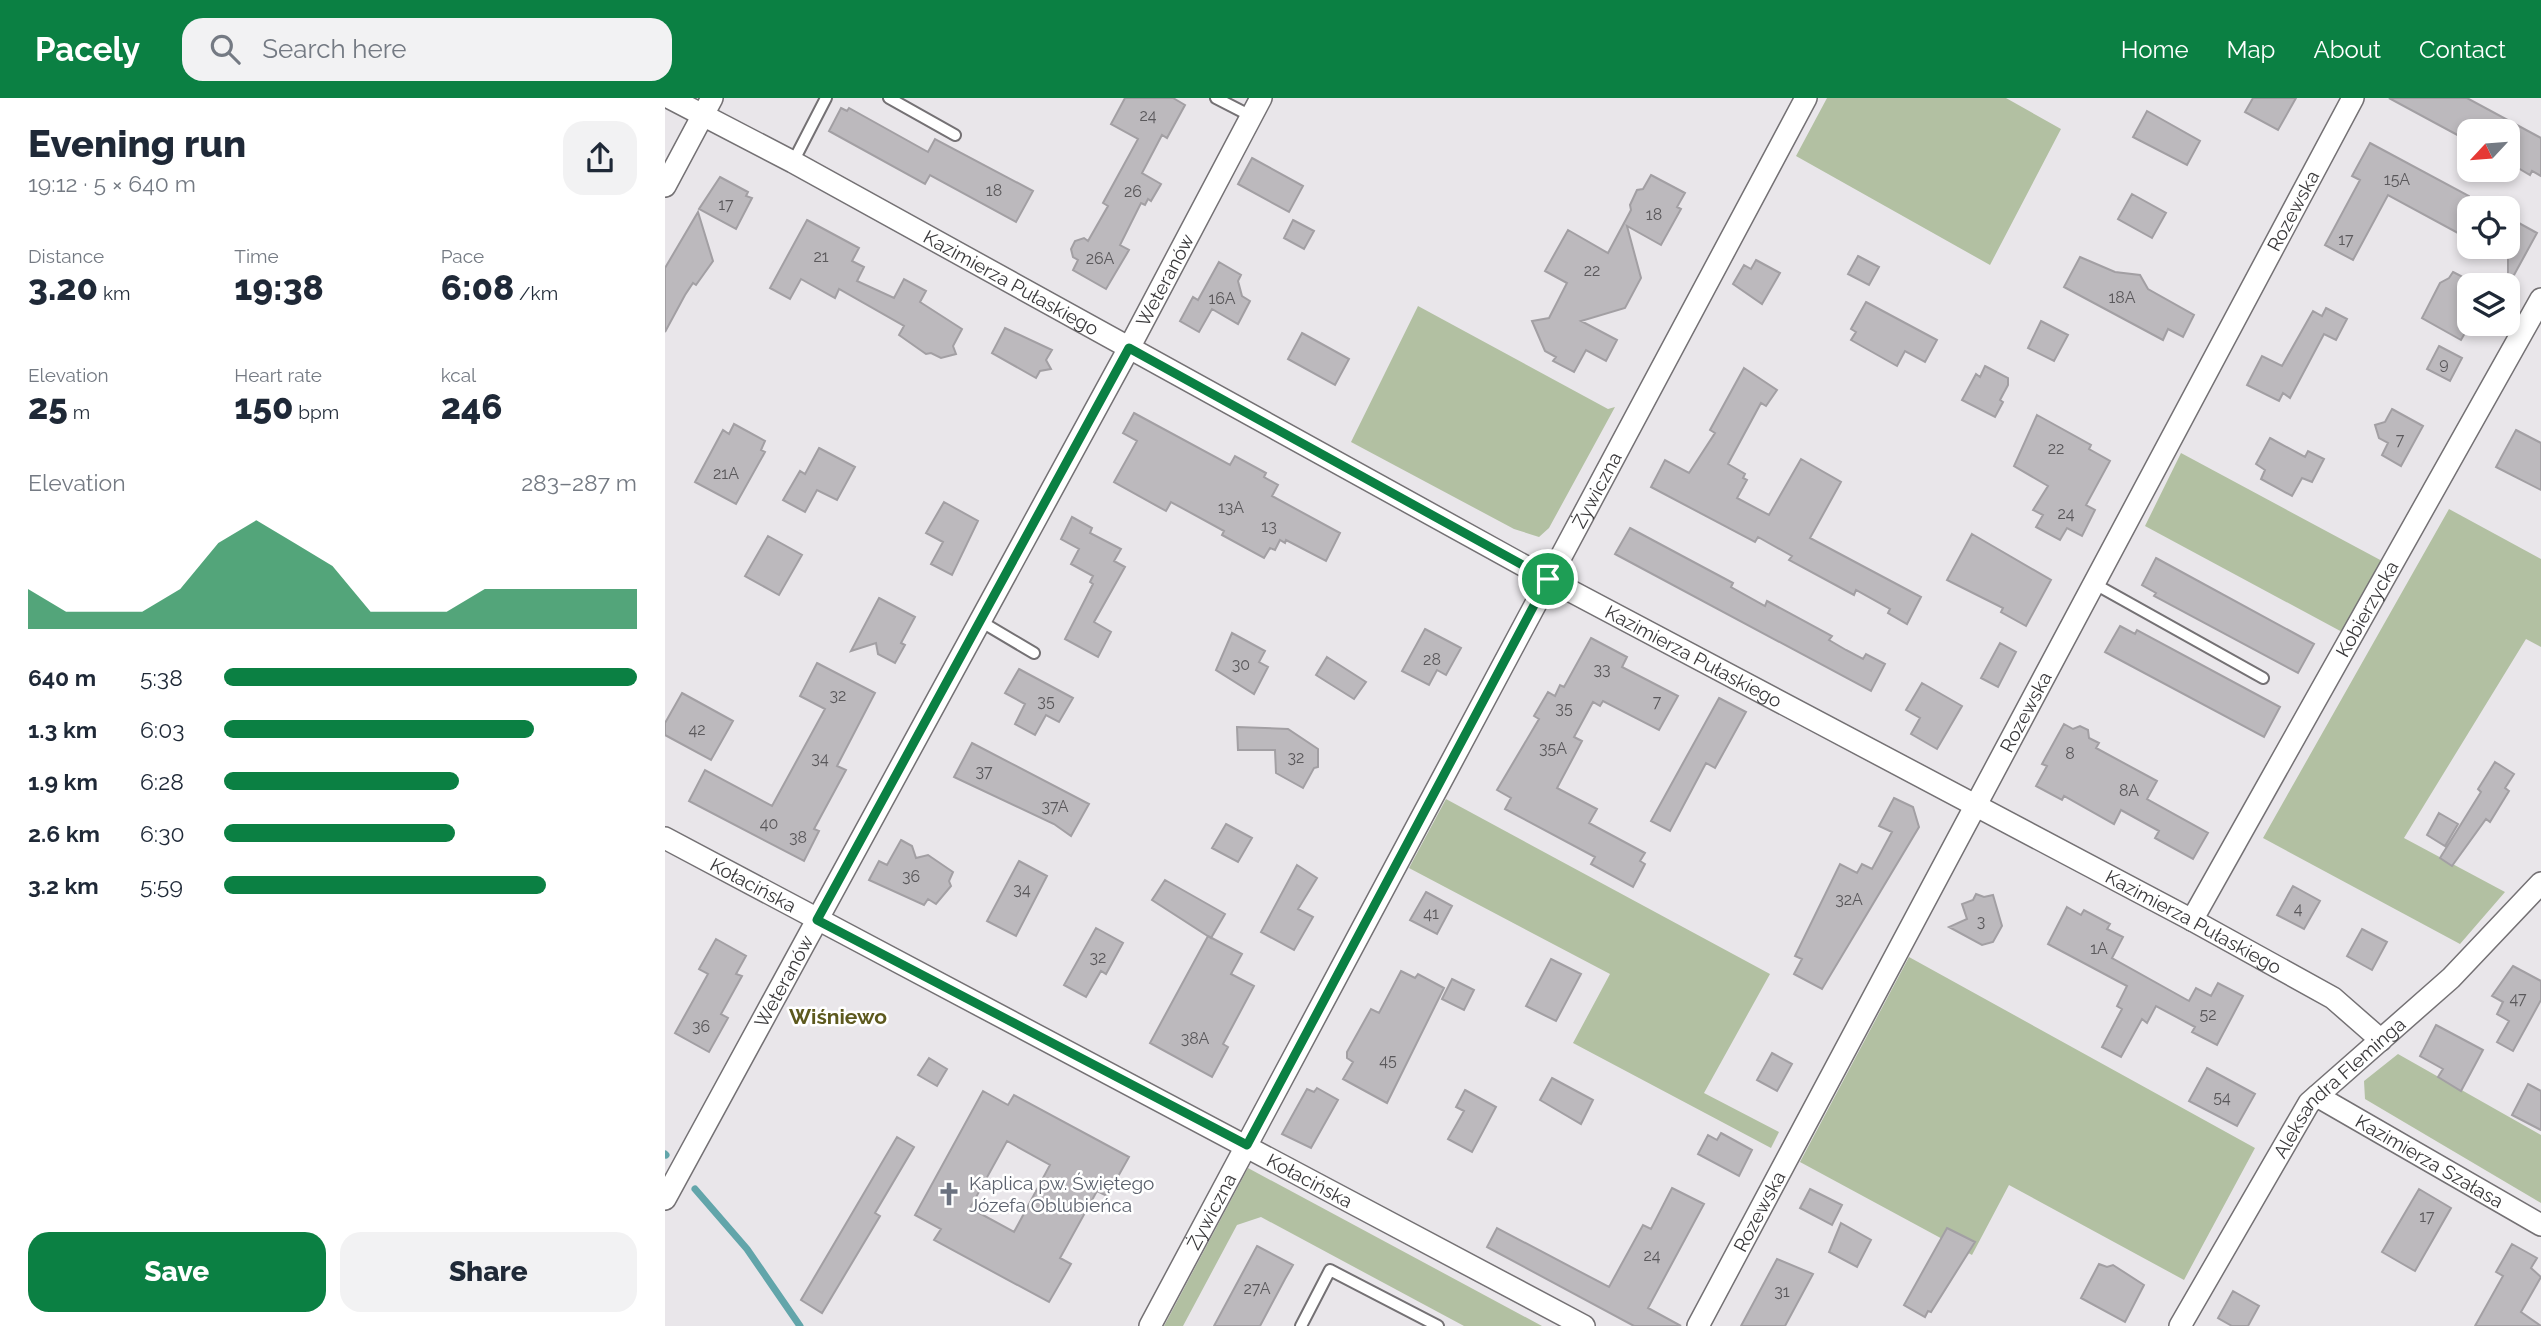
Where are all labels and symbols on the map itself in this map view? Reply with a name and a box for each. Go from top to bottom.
house number: 24 [1139,106,1157,125]
north arrow [2457,119,2520,182]
street label: Rozewska [2262,167,2323,255]
house number: 15A [2384,170,2410,189]
house number: 18 [986,181,1002,200]
house number: 26 [1124,182,1142,201]
house number: 17 [718,195,734,214]
house number: 18 [1646,205,1662,224]
street label: Kazimierza Pułaskiego [920,225,1103,340]
street label: Weteranów [1131,230,1199,330]
house number: 17 [2338,230,2354,249]
house number: 21 [813,247,829,266]
house number: 26A [1086,249,1114,268]
house number: 22 [1584,261,1600,280]
house number: 18A [2109,288,2136,307]
house number: 16A [1208,289,1236,308]
house number: 9 [2439,354,2449,373]
house number: 7 [2396,430,2405,449]
house number: 22 [2048,439,2064,458]
street label: Żywiczna [1567,448,1626,532]
house number: 21A [713,464,739,483]
house number: 13A [1218,498,1244,517]
house number: 24 [2057,504,2075,523]
house number: 13 [1261,517,1277,536]
pin [1518,549,1578,609]
street label: Kobierzycka [2331,557,2403,661]
street label: Kazimierza Pułaskiego [1602,600,1786,712]
house number: 28 [1423,650,1441,669]
house number: 30 [1232,655,1250,674]
house number: 33 [1593,660,1611,679]
street label: Rozewska [1995,668,2056,756]
house number: 32 [830,686,846,705]
house number: 35 [1037,692,1055,711]
house number: 7 [1653,692,1662,711]
house number: 35 [1555,699,1573,718]
house number: 42 [688,720,706,739]
house number: 35A [1539,739,1567,758]
house number: 8 [2065,744,2075,763]
house number: 32 [1288,748,1304,767]
house number: 34 [811,749,829,768]
house number: 37 [975,762,993,781]
house number: 8A [2119,781,2139,800]
house number: 37A [1041,797,1069,816]
house number: 40 [760,814,778,833]
house number: 38 [789,828,807,847]
street label: Kołacińska [707,853,800,917]
street label: Kazimierza Pułaskiego [2102,865,2285,978]
house number: 36 [902,867,920,886]
house number: 34 [1013,880,1031,899]
house number: 32A [1835,890,1863,909]
house number: 4 [2294,899,2303,918]
house number: 41 [1423,904,1439,923]
house number: 3 [1977,912,1985,931]
street label: Weteranów [750,931,818,1031]
house number: 1A [2090,939,2108,958]
house number: 32 [1090,948,1106,967]
house number: 47 [2509,989,2527,1008]
district label: Wiśniewo [789,1004,887,1029]
house number: 52 [2199,1005,2217,1024]
street label: Aleksandra Fleminga [2269,1013,2410,1162]
house number: 36 [692,1017,710,1036]
house number: 38A [1181,1029,1210,1048]
house number: 45 [1379,1051,1397,1070]
house number: 54 [2213,1088,2231,1107]
street label: Kazimierza Szałasa [2352,1110,2507,1212]
street label: Kołacińska [1263,1149,1356,1212]
street label: Rozewska [1729,1167,1790,1255]
street label: Żywiczna [1182,1170,1240,1253]
place label: Kaplica pw. Świętego Józefa Oblubieńca [969,1172,1154,1216]
church icon: Kaplica pw. Świętego Józefa Oblubieńca [935,1180,963,1208]
house number: 17 [2419,1207,2435,1226]
house number: 24 [1643,1246,1661,1265]
house number: 27A [1244,1279,1271,1298]
house number: 31 [1774,1282,1790,1301]

